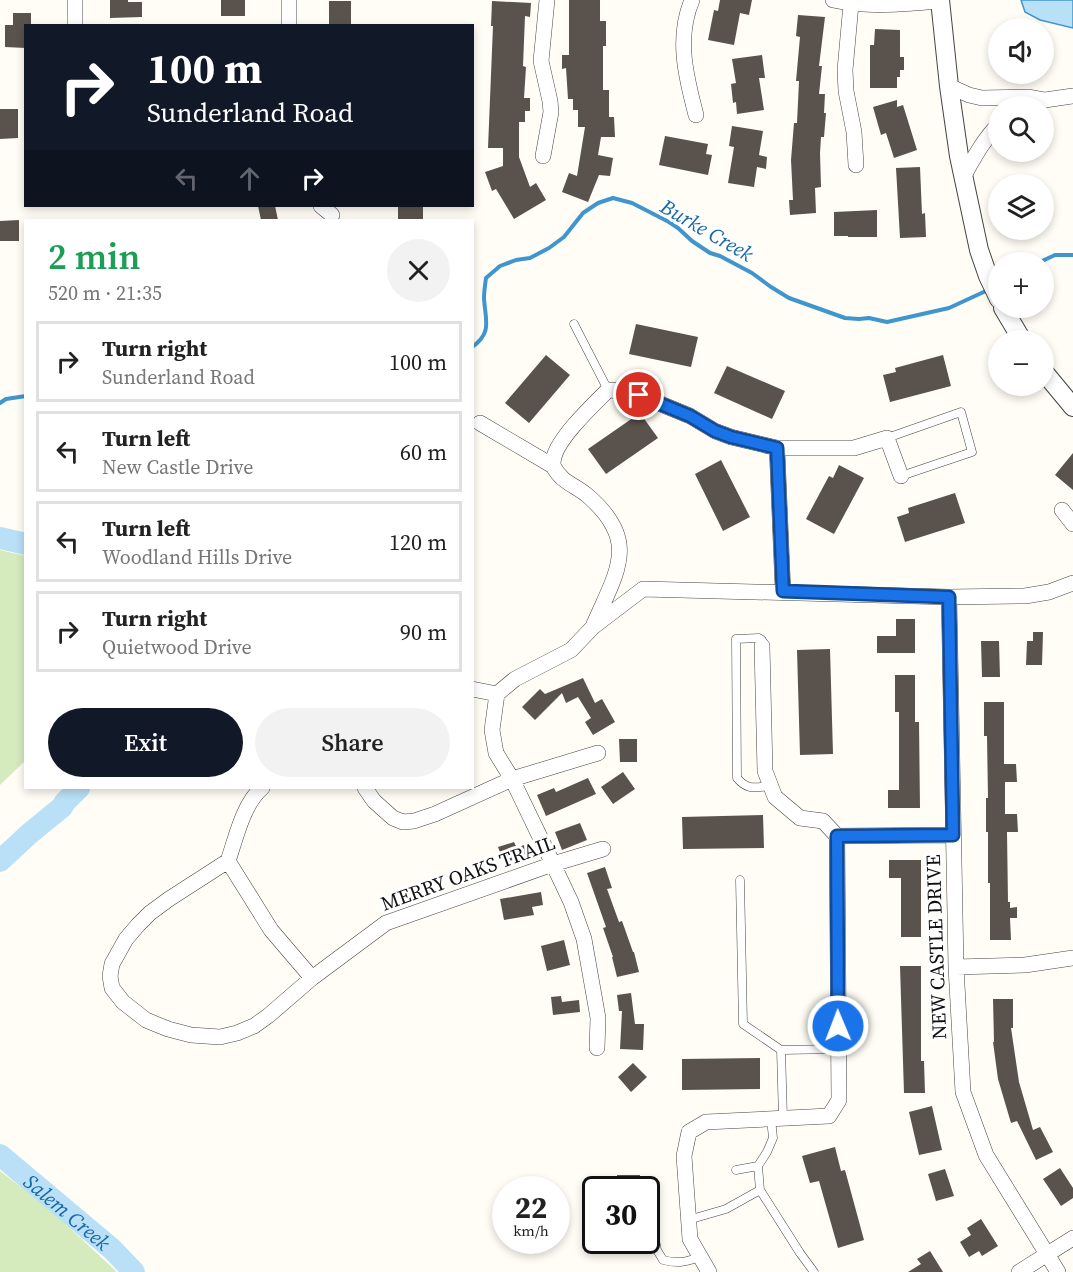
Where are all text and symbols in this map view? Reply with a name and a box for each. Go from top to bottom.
map controls [988,18,1054,396]
button: sound [988,18,1054,84]
text: 100 m [147,39,262,97]
icon: right [48,48,126,126]
text: Sunderland Road [147,94,353,131]
button: search [988,96,1054,162]
icon: left [170,162,203,195]
icon: ahead [233,162,266,195]
icon: right [296,162,329,195]
button: layers [988,174,1054,240]
water label: Burke Creek [654,191,759,268]
text: 2 min [48,232,140,281]
button: close [387,239,450,302]
button: + [988,252,1054,318]
text: 520 m · 21:35 [48,279,162,307]
button: − [988,330,1054,396]
text: Turn right [102,333,207,363]
icon: right [51,345,84,378]
text: 100 m [389,347,447,377]
text: Sunderland Road [102,363,255,391]
pin [613,369,664,420]
icon: arrive [622,378,655,411]
text: Turn left [102,423,190,453]
icon: left [51,435,84,468]
text: 60 m [400,437,447,467]
text: New Castle Drive [102,453,253,481]
text: Turn left [102,513,190,543]
icon: left [51,525,84,558]
text: 120 m [389,527,447,557]
text: Woodland Hills Drive [102,543,292,571]
text: Turn right [102,603,207,633]
icon: right [51,615,84,648]
text: 90 m [400,617,447,647]
text: Quietwood Drive [102,633,252,661]
button: Exit [48,708,243,777]
button: Share [255,708,450,777]
street label: MERRY OAKS TRAIL [377,828,559,918]
street label: NEW CASTLE DRIVE [919,854,953,1040]
position arrow [806,994,870,1058]
water label: Salem Creek [18,1167,117,1256]
speed limit sign: 30 [582,1176,660,1254]
text: 22 [515,1187,547,1228]
text: km/h [513,1220,549,1241]

